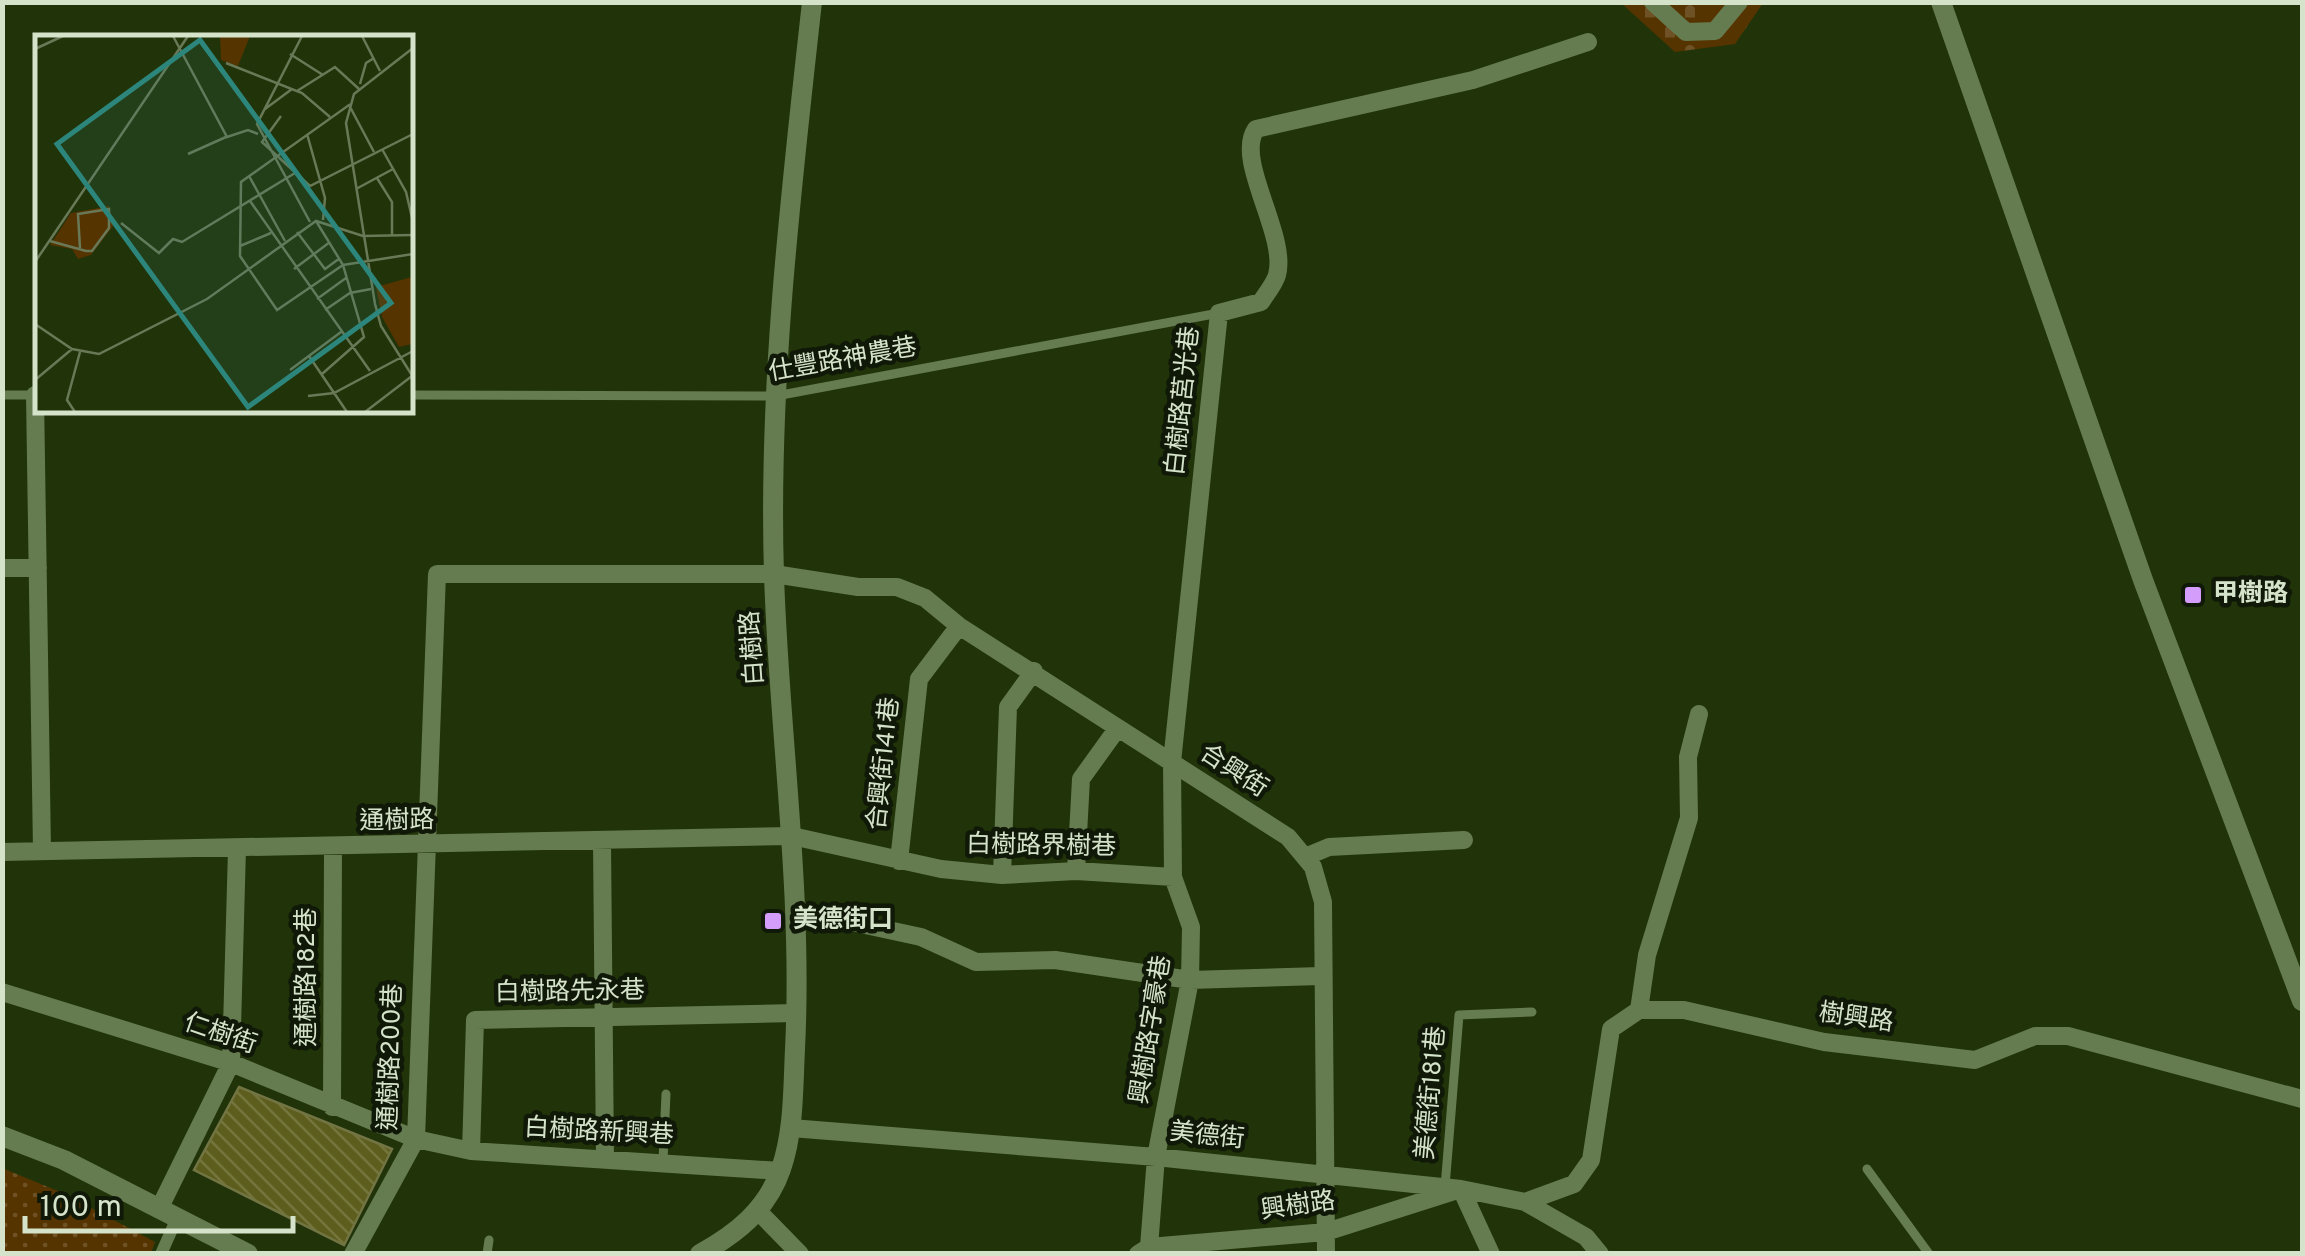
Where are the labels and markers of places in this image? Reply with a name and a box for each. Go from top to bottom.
place label: 甲樹路 [2213,579,2288,611]
marker: 甲樹路 [2182,584,2204,606]
place label: 美德街口 [793,905,893,937]
marker: 美德街口 [762,910,784,932]

